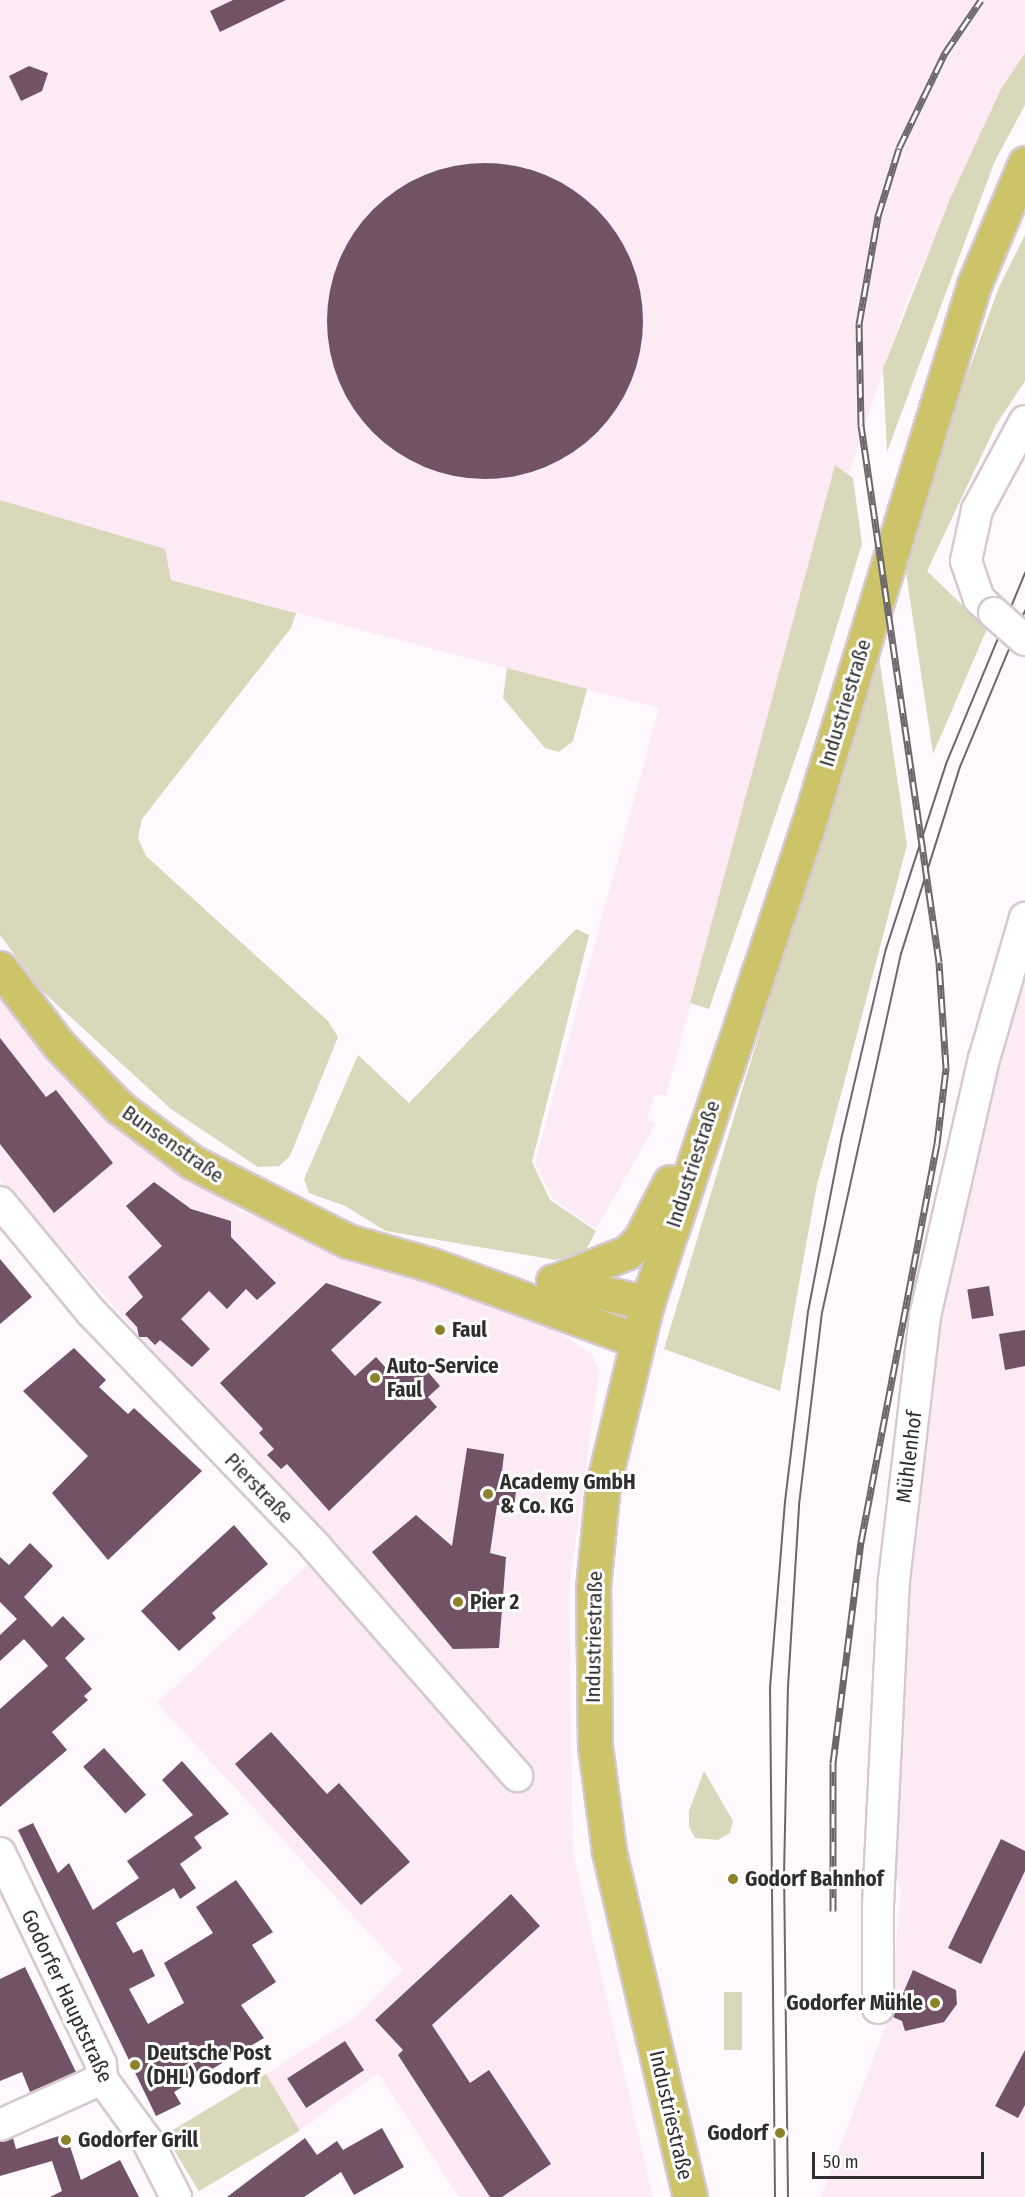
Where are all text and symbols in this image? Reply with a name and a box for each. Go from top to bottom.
street label: Industriestraße [814,636,876,770]
street label: Industriestraße [661,1097,725,1231]
street label: Bunsenstraße [117,1100,229,1188]
place label: Faul [452,1317,487,1343]
marker: Faul [433,1323,447,1337]
place label: Auto-Service Faul [387,1353,499,1403]
marker: Auto-Service Faul [368,1371,382,1385]
street label: Mühlenhof [891,1410,927,1504]
street label: Pierstraße [219,1448,299,1528]
place label: Academy GmbH & Co. KG [500,1469,636,1519]
marker: Academy GmbH & Co. KG [481,1487,495,1501]
street label: Industriestraße [580,1571,608,1703]
place label: Pier 2 [470,1589,519,1615]
marker: Pier 2 [451,1595,465,1609]
place label: Godorf Bahnhof [745,1866,884,1892]
marker: Godorf Bahnhof [726,1872,740,1886]
street label: Godorfer Hauptstraße [16,1905,118,2087]
place label: Godorfer Mühle [786,1990,923,2016]
marker: Godorfer Mühle [928,1996,942,2010]
place label: Deutsche Post (DHL) Godorf [147,2040,271,2090]
street label: Industriestraße [644,2048,698,2182]
marker: Deutsche Post (DHL) Godorf [128,2058,142,2072]
place label: Godorf [707,2120,768,2146]
marker: Godorf [773,2126,787,2140]
place label: Godorfer Grill [78,2127,198,2153]
marker: Godorfer Grill [59,2133,73,2147]
scale bar [815,2140,988,2178]
text: 50 m [823,2151,859,2173]

